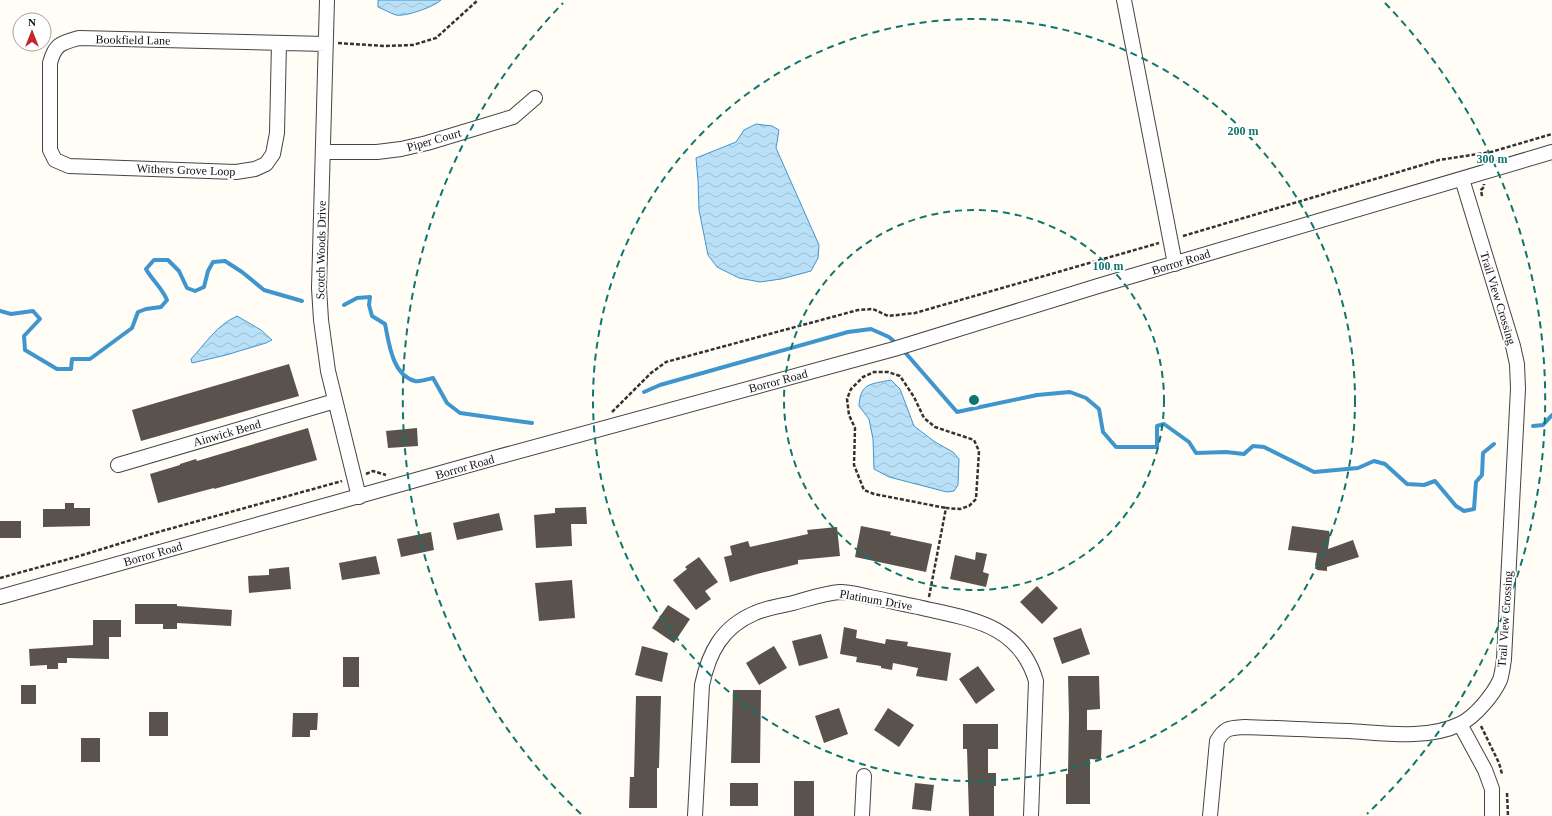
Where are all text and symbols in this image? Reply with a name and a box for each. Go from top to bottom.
north arrow [12,12,52,52]
text: N [28,16,36,28]
street label: Bookfield Lane [95,32,171,48]
text: 200 m [1228,124,1259,138]
street label: Piper Court [405,125,463,154]
text: 300 m [1477,152,1508,166]
street label: Withers Grove Loop [136,161,236,179]
street label: Scotch Woods Drive [313,200,329,300]
street label: Borror Road [1150,246,1212,278]
street label: Trail View Crossing [1477,250,1519,346]
text: 100 m [1093,259,1124,273]
street label: Borror Road [747,366,809,396]
centre of rings [967,393,981,407]
street label: Ainwick Bend [192,417,262,449]
street label: Borror Road [434,452,496,482]
street label: Borror Road [122,539,184,569]
street label: Trail View Crossing [1495,570,1515,668]
street label: Platinum Drive [839,587,913,613]

